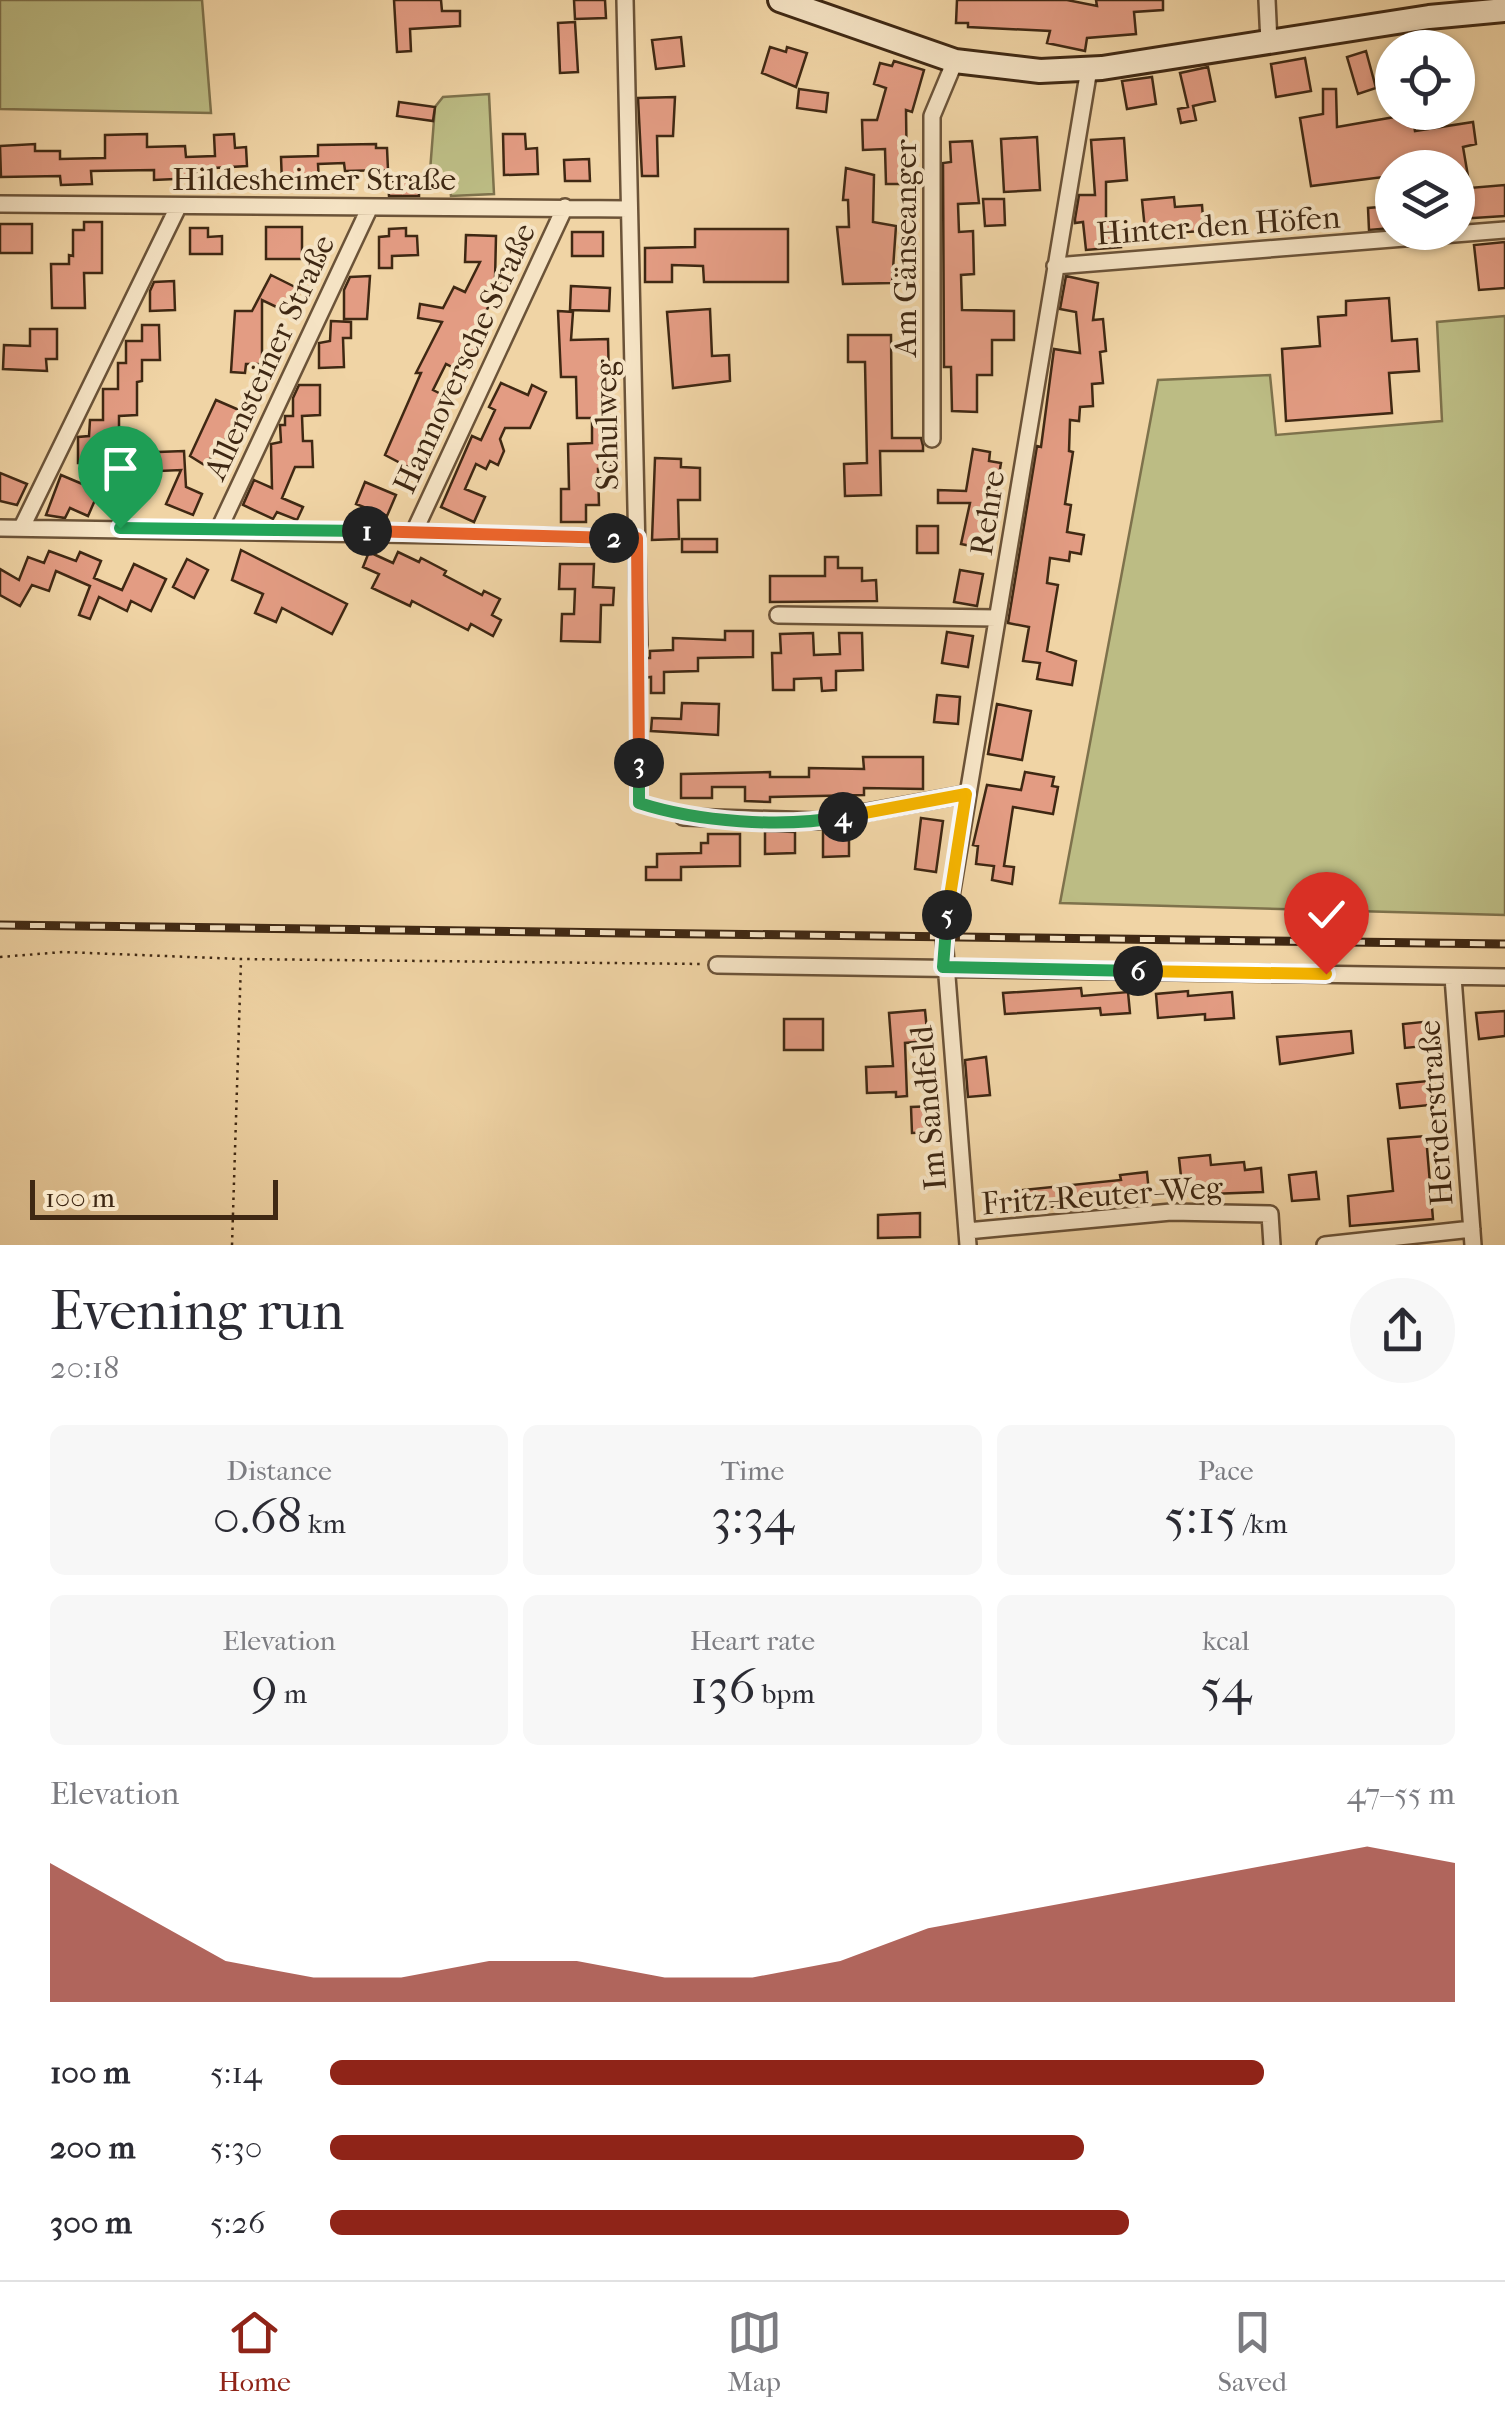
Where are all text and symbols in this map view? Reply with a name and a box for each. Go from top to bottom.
map controls [1375,30,1475,250]
button: locate [1375,30,1475,130]
street label: Am Gänseanger [887,139,924,359]
button: layers [1375,150,1475,250]
street label: Hildesheimer Straße [172,161,456,198]
street label: Hinter den Höfen [1095,198,1342,252]
street label: Hannoversche Straße [386,217,543,499]
street label: Allensteiner Straße [196,229,342,487]
street label: Schulweg [587,358,626,491]
pin [78,426,163,529]
icon: arrive [93,441,148,496]
street label: Rehre [963,468,1012,558]
pin: 1 [342,506,392,556]
pin: 2 [589,513,639,563]
text: 1 [362,514,372,547]
text: 2 [607,521,621,554]
pin: 3 [614,738,664,788]
text: 3 [633,746,645,779]
pin: 4 [818,792,868,842]
text: 4 [835,800,851,833]
pin [1284,872,1369,975]
icon: check [1299,887,1354,942]
pin: 5 [922,890,972,940]
text: 5 [941,898,953,931]
pin: 6 [1113,946,1163,996]
text: 6 [1130,954,1146,987]
street label: Herderstraße [1411,1019,1460,1207]
street label: Im Sandfeld [903,1024,954,1192]
street label: Fritz-Reuter-Weg [980,1169,1225,1222]
scale bar [30,1175,278,1220]
text: 100 m [45,1181,115,1214]
button: share [1350,1278,1455,1383]
text: Evening run [50,1279,344,1343]
text: 20:18 [50,1349,119,1386]
text: Distance [227,1454,332,1487]
text: Time [721,1454,784,1487]
text: Pace [1198,1454,1254,1487]
text: 0.68 [213,1487,302,1546]
text: 3:34 [711,1487,794,1546]
text: 5:15 [1164,1487,1237,1546]
text: km [302,1507,346,1540]
text: /km [1237,1507,1288,1540]
text: Elevation [223,1624,336,1657]
text: Heart rate [690,1624,815,1657]
text: kcal [1202,1624,1249,1657]
text: 9 [251,1657,278,1716]
text: 136 [690,1657,756,1716]
text: 54 [1200,1657,1251,1716]
text: m [278,1677,307,1710]
text: bpm [756,1677,815,1710]
text: Elevation [50,1775,179,1812]
text: 47–55 m [1347,1775,1455,1812]
text: 100 m [50,2054,130,2091]
text: 5:14 [210,2054,262,2091]
text: 200 m [50,2129,135,2166]
text: 5:30 [210,2129,262,2166]
text: 300 m [50,2204,132,2241]
text: 5:26 [210,2204,265,2241]
tab: Home [218,2305,291,2398]
tab: Map [727,2305,782,2398]
tab: Saved [1218,2305,1287,2398]

